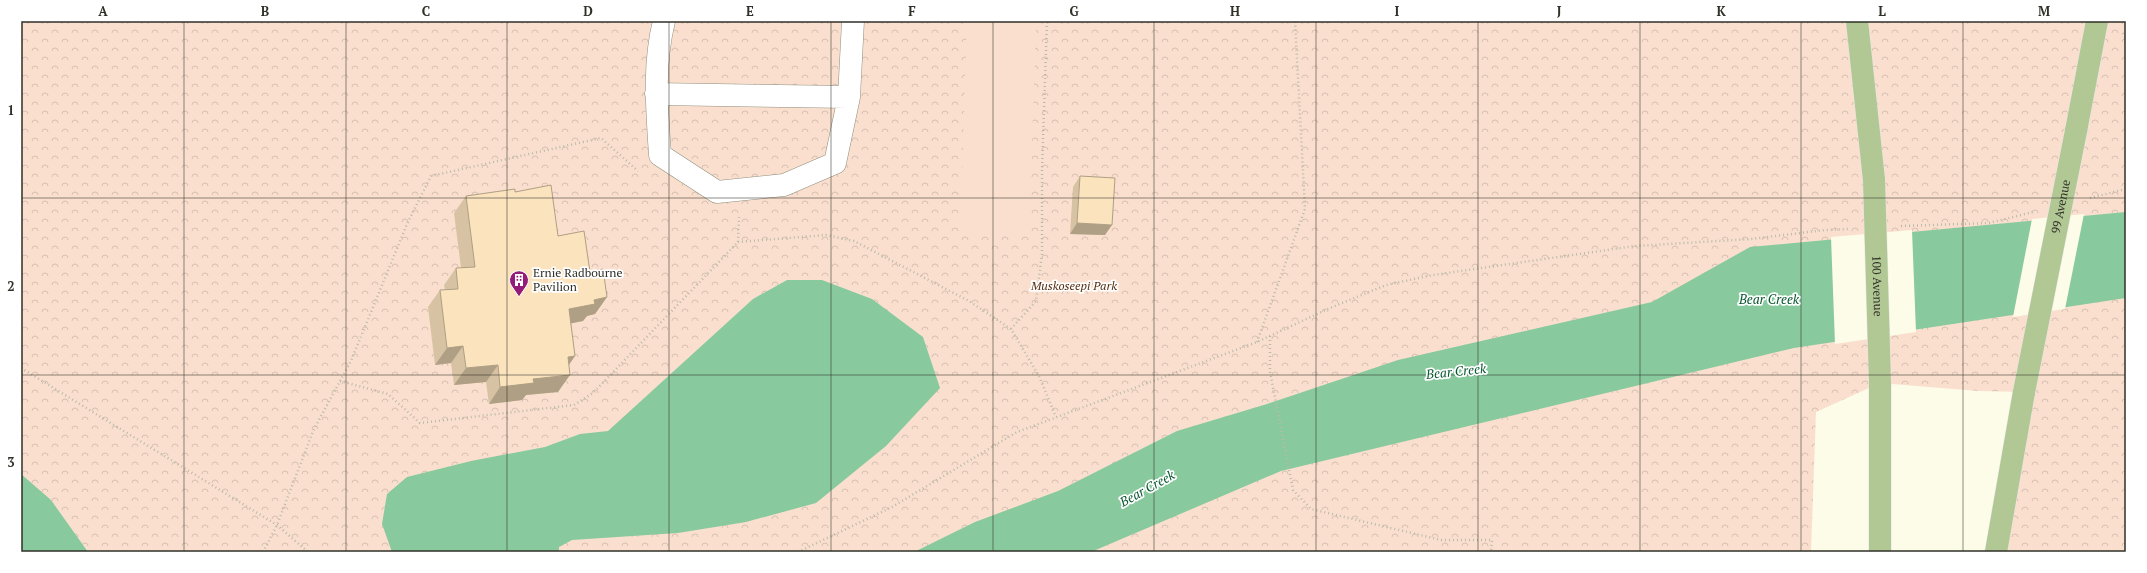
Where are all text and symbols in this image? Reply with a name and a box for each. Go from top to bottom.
text: A [98,2,108,20]
text: B [261,2,269,20]
text: C [422,2,430,20]
text: D [583,2,593,20]
text: E [746,2,754,20]
text: F [908,2,916,20]
text: G [1069,2,1079,20]
text: H [1230,2,1240,20]
text: I [1395,2,1400,20]
text: J [1557,2,1562,20]
text: K [1716,2,1726,20]
text: L [1878,2,1886,20]
text: M [2038,2,2050,20]
text: 1 [7,101,15,119]
street label: 99 Avenue [2048,178,2073,235]
street label: 100 Avenue [1869,255,1886,317]
place label: Ernie Radbourne Pavilion [533,265,623,294]
building icon: Ernie Radbourne Pavilion [508,269,530,297]
text: 2 [7,277,15,295]
park label: Muskoseepi Park [1030,278,1117,293]
water label: Bear Creek [1738,290,1800,308]
water label: Bear Creek [1424,359,1488,383]
text: 3 [7,453,15,471]
water label: Bear Creek [1115,465,1178,511]

